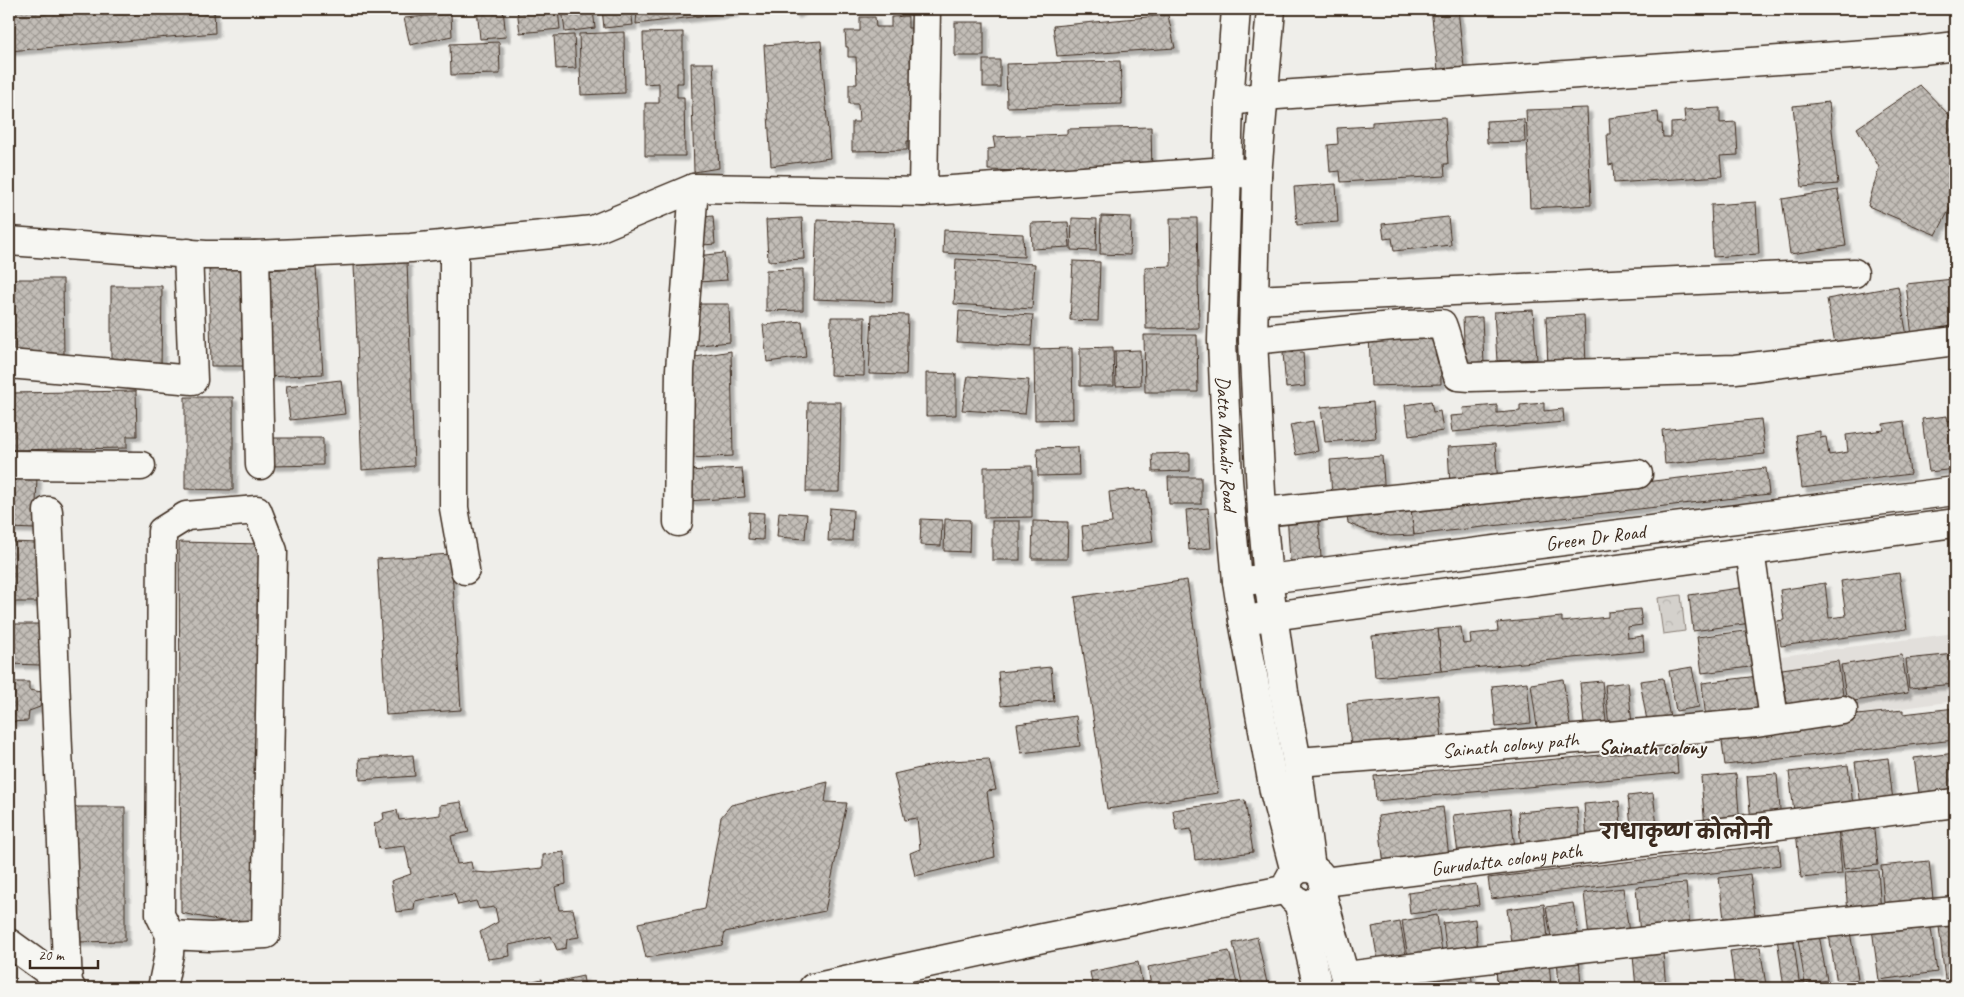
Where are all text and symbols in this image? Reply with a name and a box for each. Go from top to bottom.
street label: Datta Mandir Road [1211,375,1243,515]
street label: Green Dr Road [1544,518,1650,556]
street label: Sainath colony path [1441,727,1581,764]
district label: Sainath colony [1598,734,1707,760]
district label: राधाकृष्ण कोलोनी [1599,816,1773,848]
street label: Gurudatta colony path [1430,838,1584,881]
scale bar [30,937,98,969]
text: 20 m [38,946,65,965]

